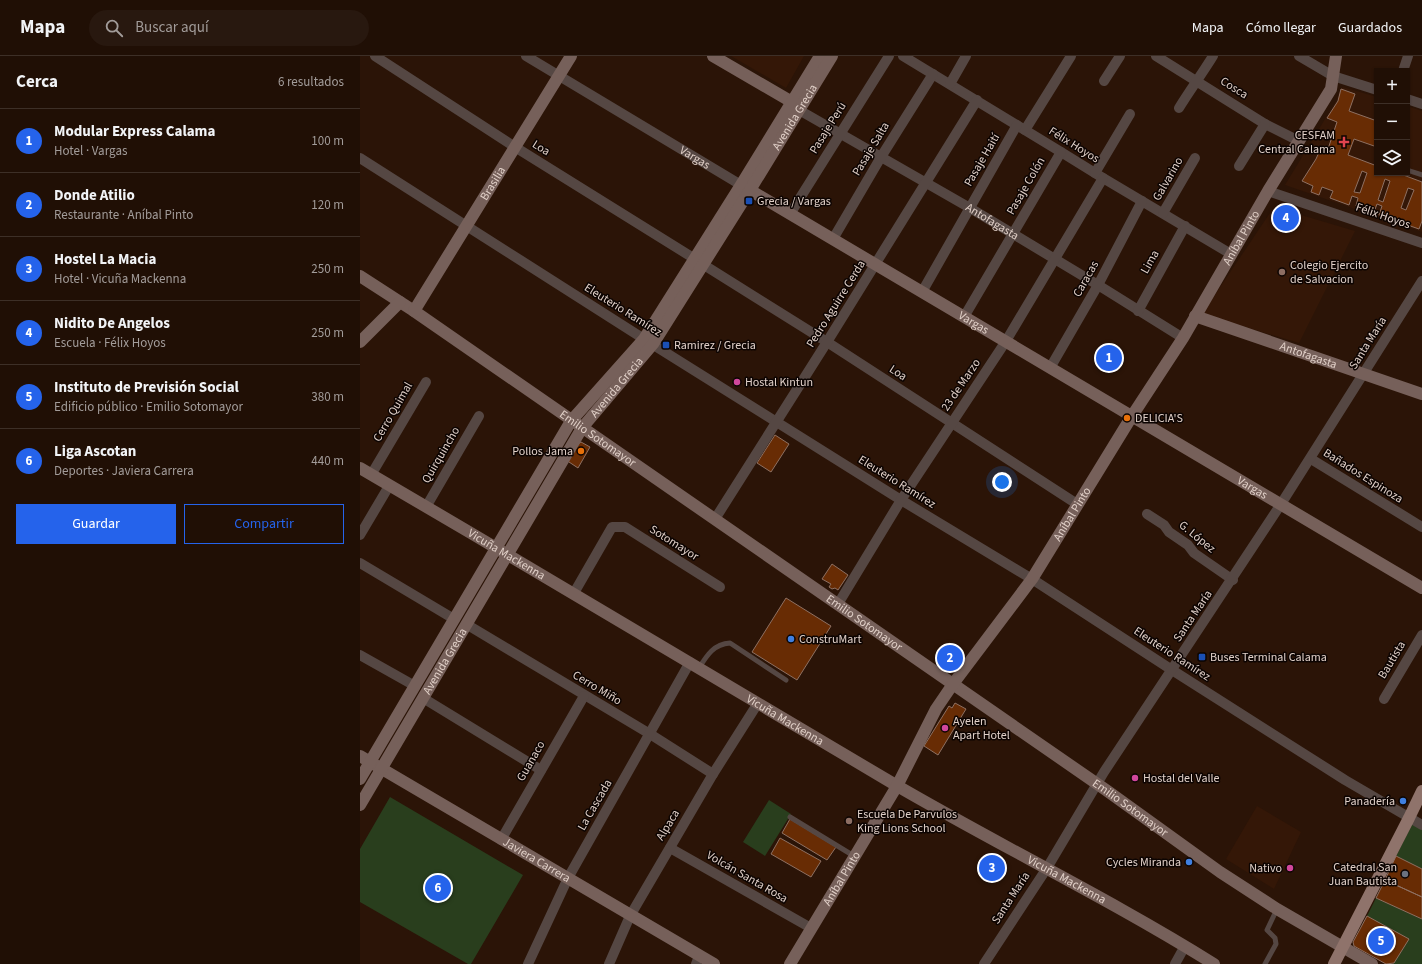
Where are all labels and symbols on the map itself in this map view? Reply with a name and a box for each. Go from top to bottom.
street label: Cosca [1217,73,1251,103]
street label: Avenida Grecia [768,81,821,153]
street label: Pasaje Perú [805,99,851,157]
street label: Pasaje Salta [848,119,894,179]
street label: Félix Hoyos [1045,123,1103,167]
place label: CESFAM Central Calama [1258,127,1335,158]
street label: Pasaje Haití [960,129,1005,190]
street label: Loa [529,136,553,160]
marker: CESFAM Central Calama [1338,136,1350,148]
street label: Vargas [676,142,713,173]
street label: Pasaje Colón [1003,154,1049,218]
street label: Galvarino [1149,154,1187,204]
street label: Brasilia [476,163,510,204]
place label: Grecia / Vargas [757,193,831,210]
marker: Grecia / Vargas [744,196,754,206]
street label: Antofagasta [962,199,1022,244]
street label: Félix Hoyos [1353,199,1413,233]
pin: 4 [1273,203,1299,233]
street label: Aníbal Pinto [1218,207,1264,268]
street label: Lima [1137,247,1163,277]
street label: Pedro Aguirre Cerda [802,257,870,351]
place label: Colegio Ejercito de Salvacion [1290,257,1368,288]
street label: Caracas [1069,258,1103,300]
marker: Colegio Ejercito de Salvacion [1277,267,1287,277]
street label: Eleuterio Ramírez [581,279,665,341]
street label: Vargas [955,307,992,338]
street label: Santa María [1345,313,1391,373]
place label: Ramirez / Grecia [674,337,756,354]
street label: Antofagasta [1278,337,1339,373]
marker: Ramirez / Grecia [661,340,671,350]
pin: 1 [1096,343,1122,373]
street label: Avenida Grecia [586,353,647,421]
street label: 23 de Marzo [937,355,985,415]
street label: Loa [886,361,910,385]
place label: Hostal Kintun [745,374,813,391]
marker: Hostal Kintun [732,377,742,387]
street label: Cerro Quimal [369,379,417,445]
street label: Emilio Sotomayor [556,406,640,471]
place label: DELICIA'S [1135,410,1183,427]
marker: DELICIA'S [1122,413,1132,423]
street label: Quirquincho [418,424,464,486]
place label: Pollos Jama [512,443,573,460]
street label: Bañados Espinoza [1320,445,1406,507]
marker: Pollos Jama [576,446,586,456]
street label: Eleuterio Ramírez [855,451,939,513]
your location [992,472,1012,492]
street label: Vargas [1234,472,1271,503]
street label: Aníbal Pinto [1049,484,1095,544]
street label: G. López [1175,517,1219,557]
street label: Sotomayor [646,521,703,565]
street label: Vicuña Mackenna [465,525,548,584]
street label: Santa María [1169,587,1217,645]
street label: Emilio Sotomayor [823,590,907,656]
street label: Eleuterio Ramírez [1130,623,1214,685]
street label: Avenida Grecia [419,625,471,698]
place label: ConstruMart [799,631,861,648]
marker: ConstruMart [786,634,796,644]
street label: Bautista [1374,638,1410,682]
pin: 2 [937,643,963,673]
place label: Buses Terminal Calama [1210,649,1327,666]
marker: Buses Terminal Calama [1197,652,1207,662]
street label: Cerro Miño [569,667,625,709]
street label: Vicuña Mackenna [743,690,827,749]
place label: Ayelen Apart Hotel [953,713,1010,744]
marker: Ayelen Apart Hotel [940,723,950,733]
street label: Guanaco [513,738,549,784]
place label: Hostal del Valle [1143,770,1220,787]
marker: Hostal del Valle [1130,773,1140,783]
street label: Emilio Sotomayor [1089,775,1172,841]
street label: La Cascada [574,776,616,834]
place label: Panadería [1344,793,1395,810]
marker: Panadería [1398,796,1408,806]
street label: Alpaca [652,806,684,844]
place label: Escuela De Parvulos King Lions School [857,806,957,837]
marker: Escuela De Parvulos King Lions School [844,816,854,826]
street label: Javiera Carrera [500,833,574,886]
street label: Volcán Santa Rosa [703,847,791,907]
street label: Aníbal Pinto [819,848,864,909]
street label: Vicuña Mackenna [1024,851,1109,908]
pin: 3 [979,853,1005,883]
place label: Cycles Miranda [1106,854,1181,871]
marker: Cycles Miranda [1184,857,1194,867]
place label: Catedral San Juan Bautista [1328,859,1397,890]
place label: Nativo [1249,860,1282,877]
marker: Nativo [1285,863,1295,873]
street label: Santa María [988,869,1034,927]
marker: Catedral San Juan Bautista [1400,869,1410,879]
pin: 6 [425,873,451,903]
pin: 5 [1368,926,1394,956]

